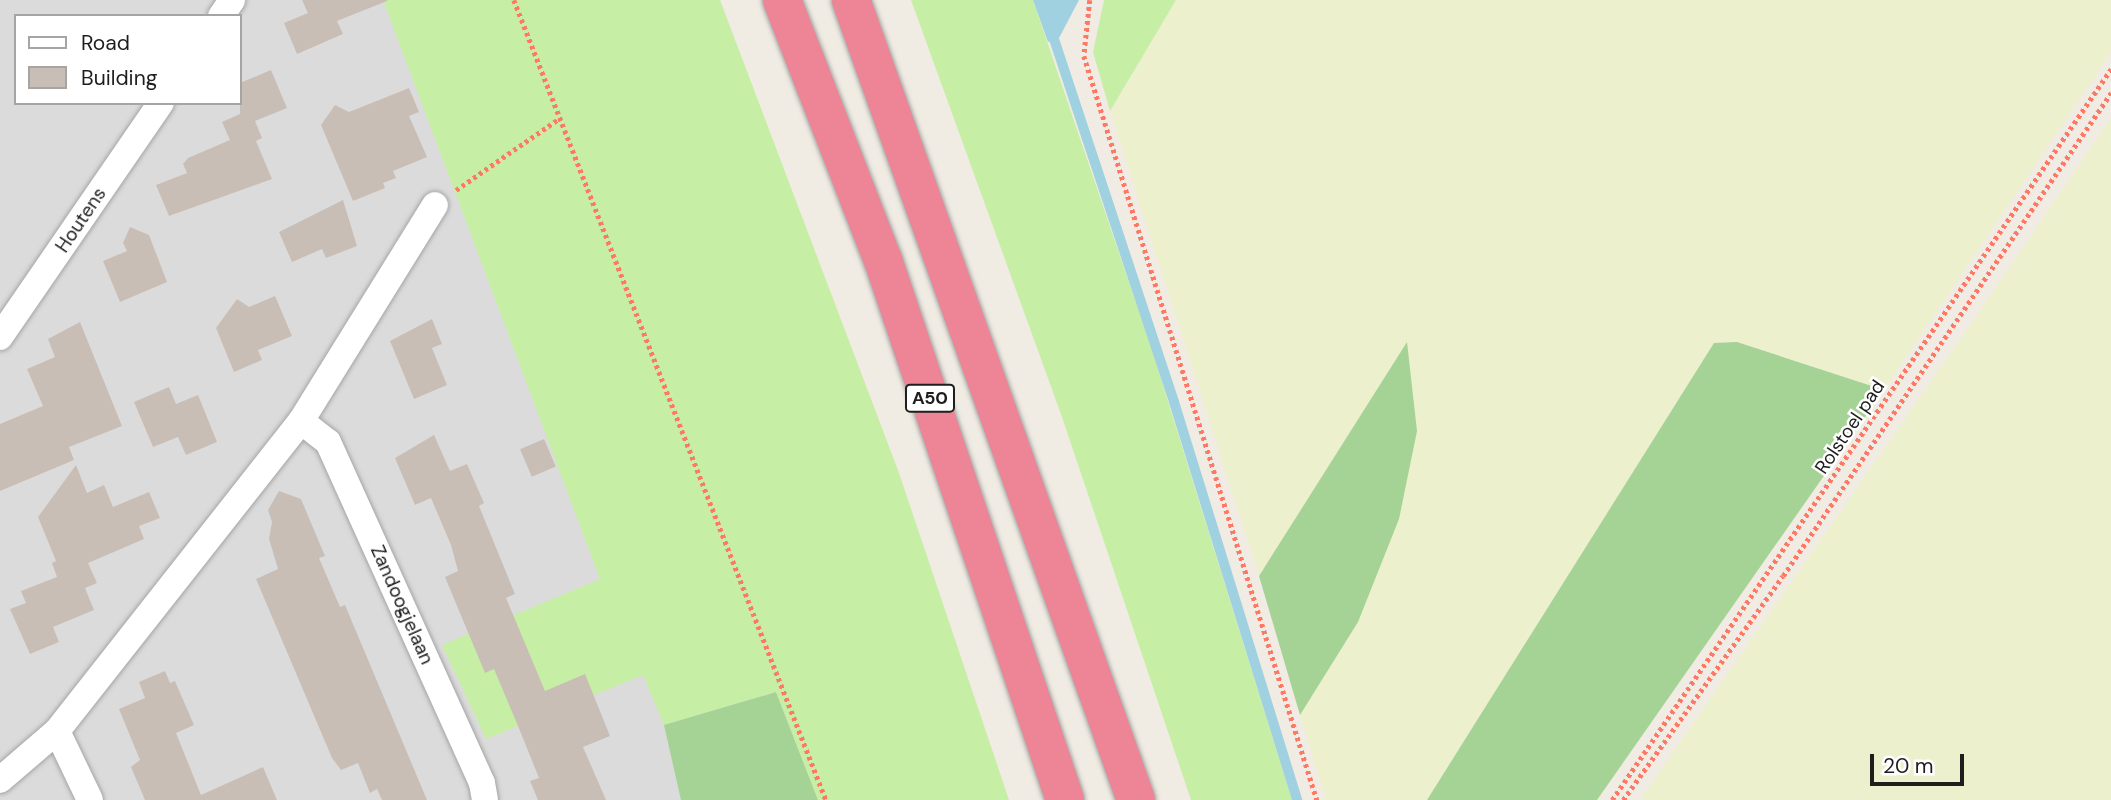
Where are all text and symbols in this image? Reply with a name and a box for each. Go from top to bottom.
legend [14,14,242,105]
text: Road [81,29,130,57]
text: Building [81,64,157,92]
street label: Houtens [51,183,111,257]
street label: Rolstoel pad [1810,376,1890,478]
road number: A50 [904,384,956,412]
street label: Zandoogjelaan [366,542,438,668]
scale bar [1873,740,1968,784]
text: 20 m [1883,752,1934,780]

